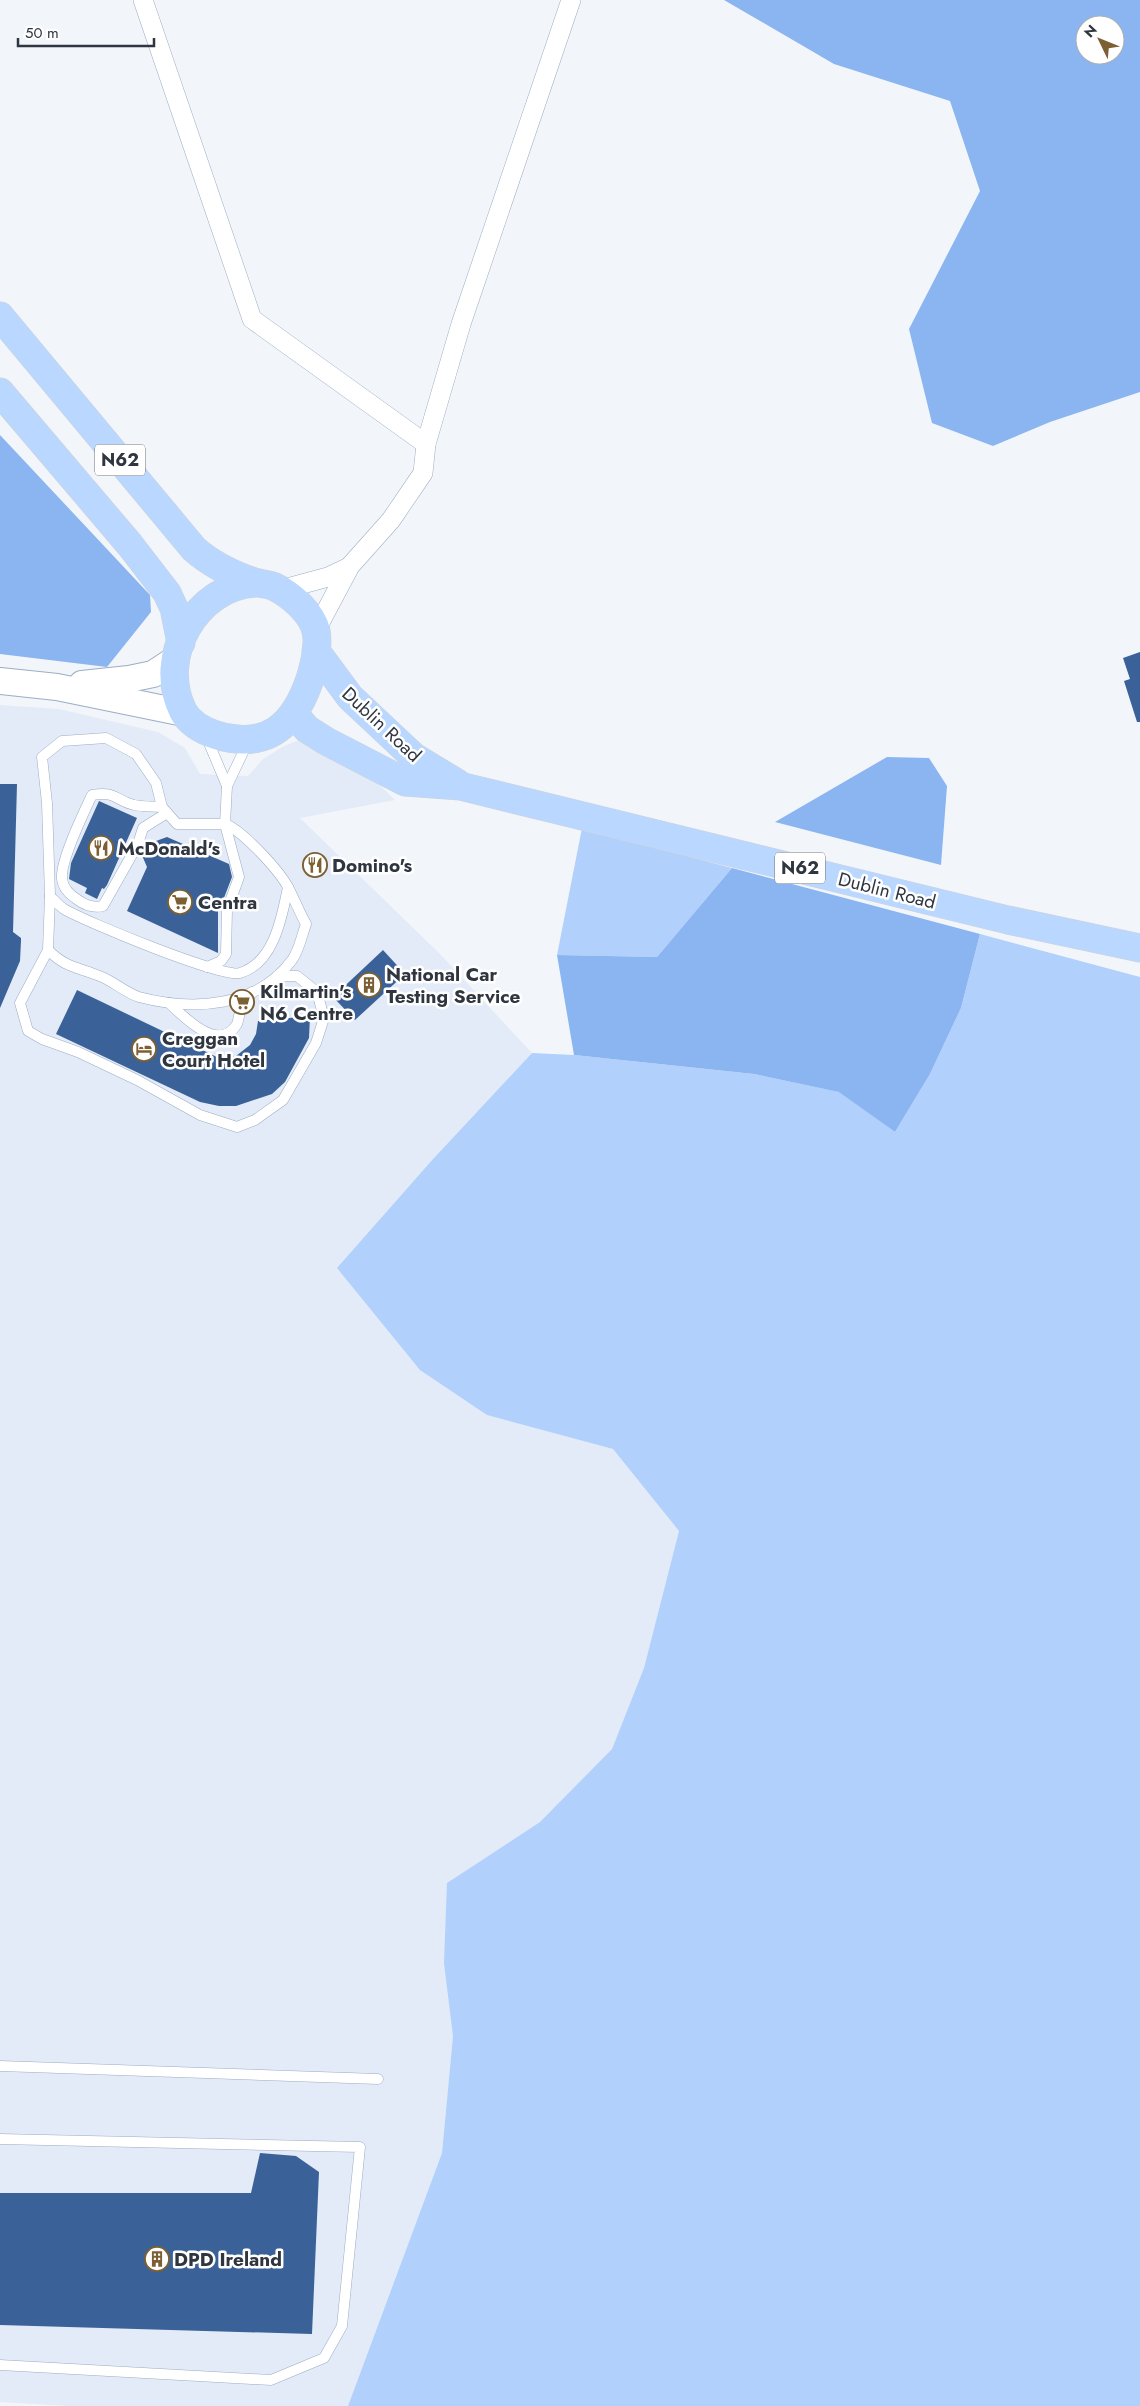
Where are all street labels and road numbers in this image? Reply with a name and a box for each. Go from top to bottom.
road number: N62 [95,444,145,476]
street label: Dublin Road [336,680,427,768]
road number: N62 [775,852,825,884]
street label: Dublin Road [835,865,939,916]

